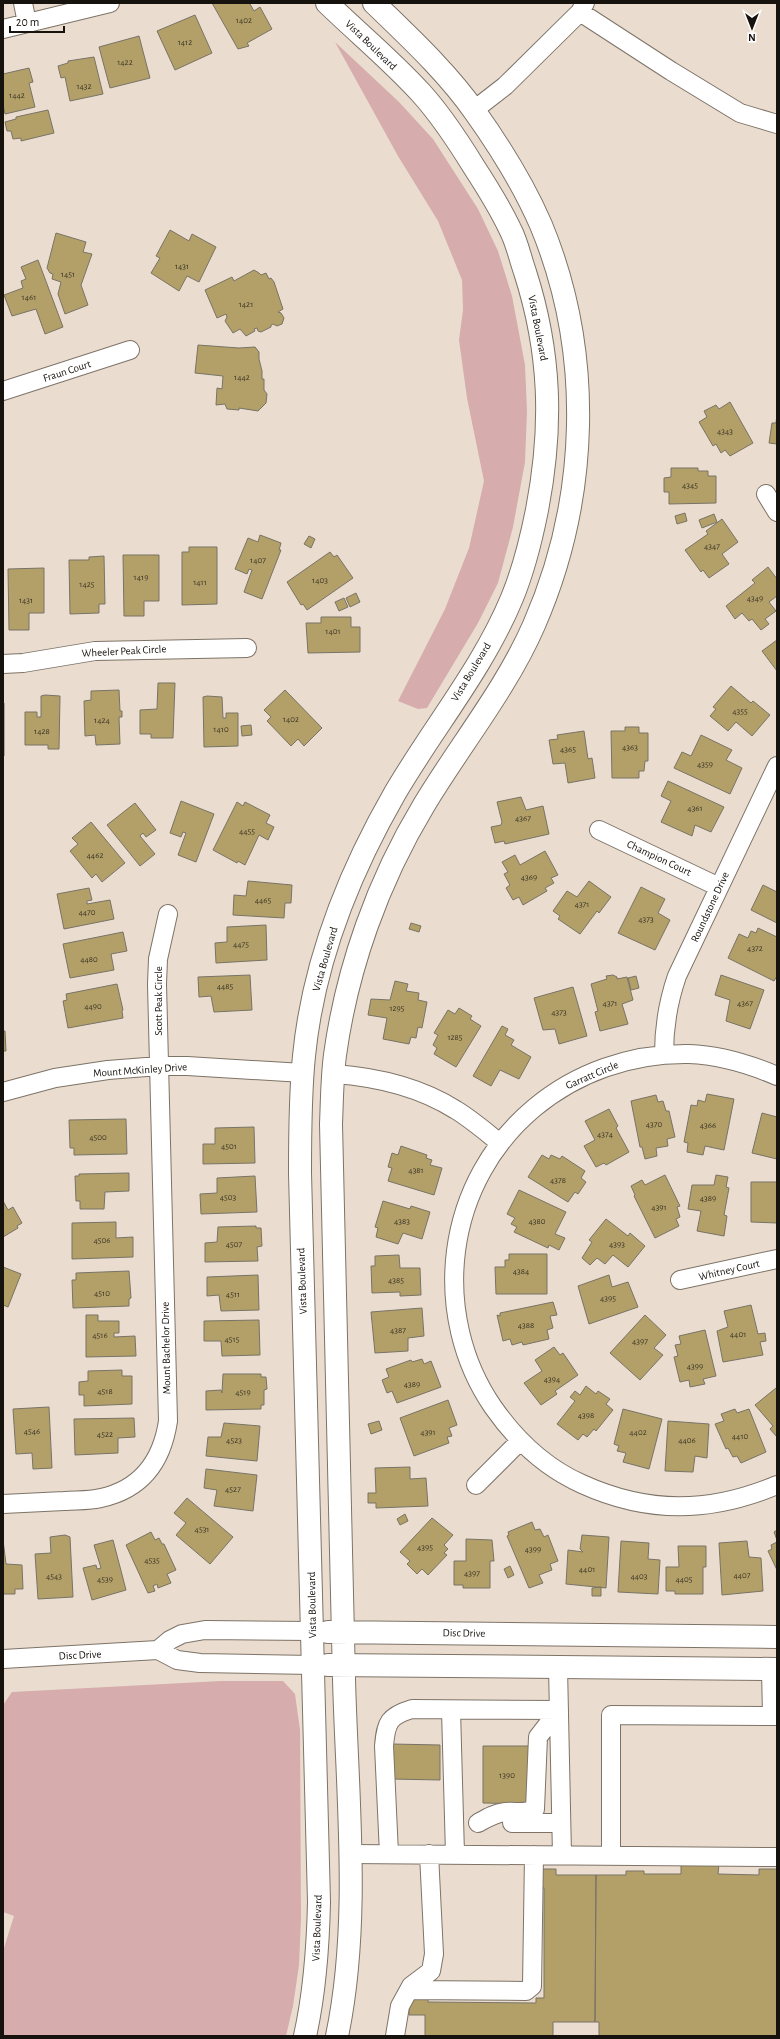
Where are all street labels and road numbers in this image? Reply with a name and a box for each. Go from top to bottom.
street label: Vista Boulevard [343,18,399,72]
street label: Vista Boulevard [526,294,550,362]
street label: Fraun Court [42,358,93,384]
street label: Vista Boulevard [449,640,493,703]
street label: Wheeler Peak Circle [81,643,167,659]
street label: Champion Court [625,838,693,878]
street label: Roundstone Drive [689,870,731,944]
street label: Vista Boulevard [311,925,340,993]
street label: Scott Peak Circle [153,966,164,1036]
street label: Garratt Circle [564,1059,620,1091]
street label: Mount McKinley Drive [93,1061,187,1079]
street label: Vista Boulevard [295,1247,309,1314]
street label: Whitney Court [697,1258,761,1282]
street label: Mount Bachelor Drive [160,1302,172,1394]
street label: Vista Boulevard [306,1571,318,1638]
street label: Disc Drive [443,1627,485,1639]
street label: Disc Drive [58,1648,102,1662]
street label: Vista Boulevard [310,1894,324,1961]

